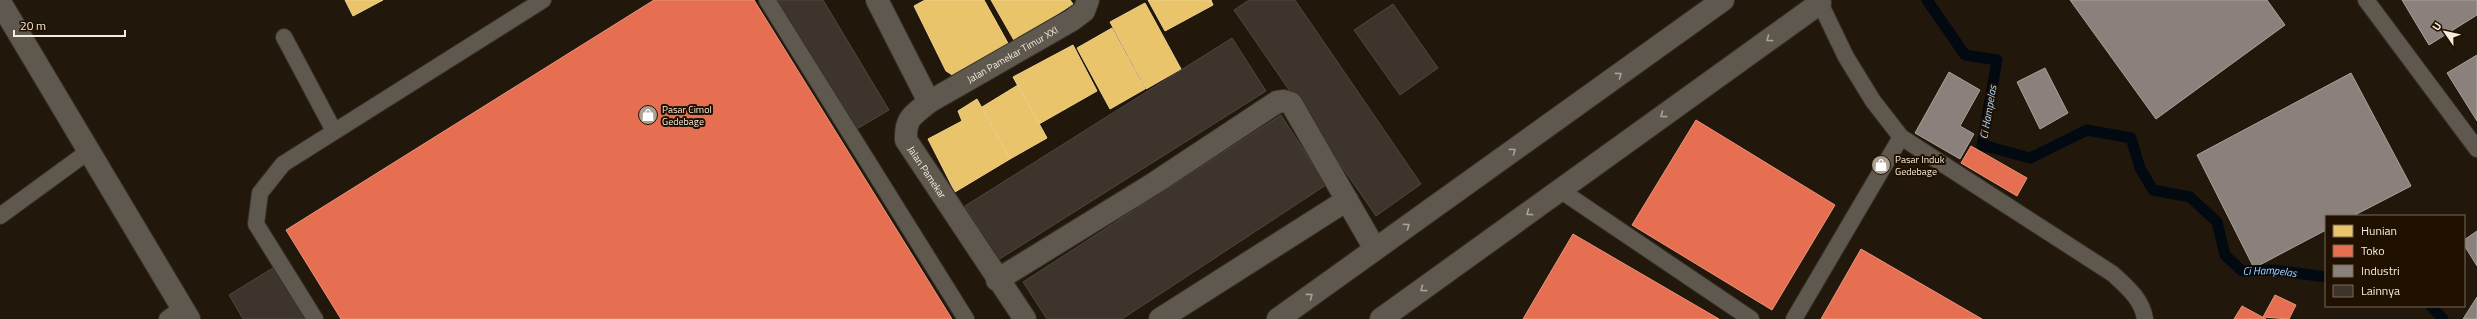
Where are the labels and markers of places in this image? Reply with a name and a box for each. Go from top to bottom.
place label: Pasar Cimol Gedebage [662,102,712,129]
shop icon: Pasar Cimol Gedebage [637,104,659,126]
place label: Pasar Induk Gedebage [1895,152,1945,179]
shop icon: Pasar Induk Gedebage [1870,154,1892,176]

